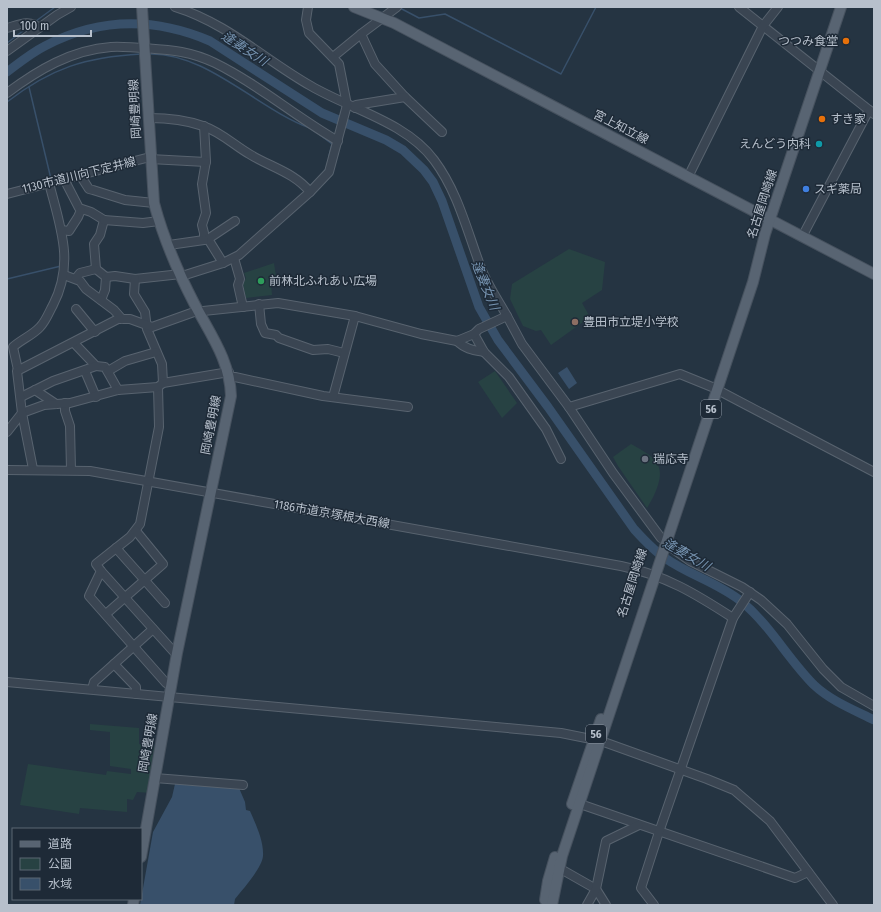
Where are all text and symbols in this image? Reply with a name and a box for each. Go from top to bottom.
scale bar [14,12,91,38]
text: 100 m [20,19,49,33]
water label: 逢妻女川 [219,28,272,70]
place label: つつみ食堂 [778,34,838,48]
marker: つつみ食堂 [841,36,851,46]
street label: 岡崎豊明線 [126,79,144,139]
street label: 宮上知立線 [591,107,651,147]
place label: すき家 [830,112,866,126]
marker: すき家 [817,114,827,124]
place label: えんどう内科 [739,137,811,151]
marker: えんどう内科 [814,139,824,149]
street label: 1130市道川向下定井線 [21,154,137,196]
street label: 名古屋岡崎線 [744,168,780,240]
place label: スギ薬局 [814,182,862,196]
marker: スギ薬局 [801,184,811,194]
water label: 逢妻女川 [469,258,503,314]
place label: 前林北ふれあい広場 [269,274,377,288]
marker: 前林北ふれあい広場 [256,276,266,286]
place label: 豊田市立堤小学校 [583,315,679,329]
marker: 豊田市立堤小学校 [570,317,580,327]
street label: 岡崎豊明線 [198,394,224,456]
road number: 56 [701,400,721,418]
place label: 瑞応寺 [653,452,689,466]
marker: 瑞応寺 [640,454,650,464]
street label: 1186市道京塚根大西線 [273,497,391,531]
water label: 逢妻女川 [660,535,715,575]
street label: 名古屋岡崎線 [614,547,650,619]
street label: 岡崎豊明線 [136,712,160,774]
road number: 56 [586,725,606,743]
legend [12,828,142,900]
text: 道路 [48,837,72,851]
text: 公園 [48,857,72,871]
text: 水域 [48,877,72,891]

